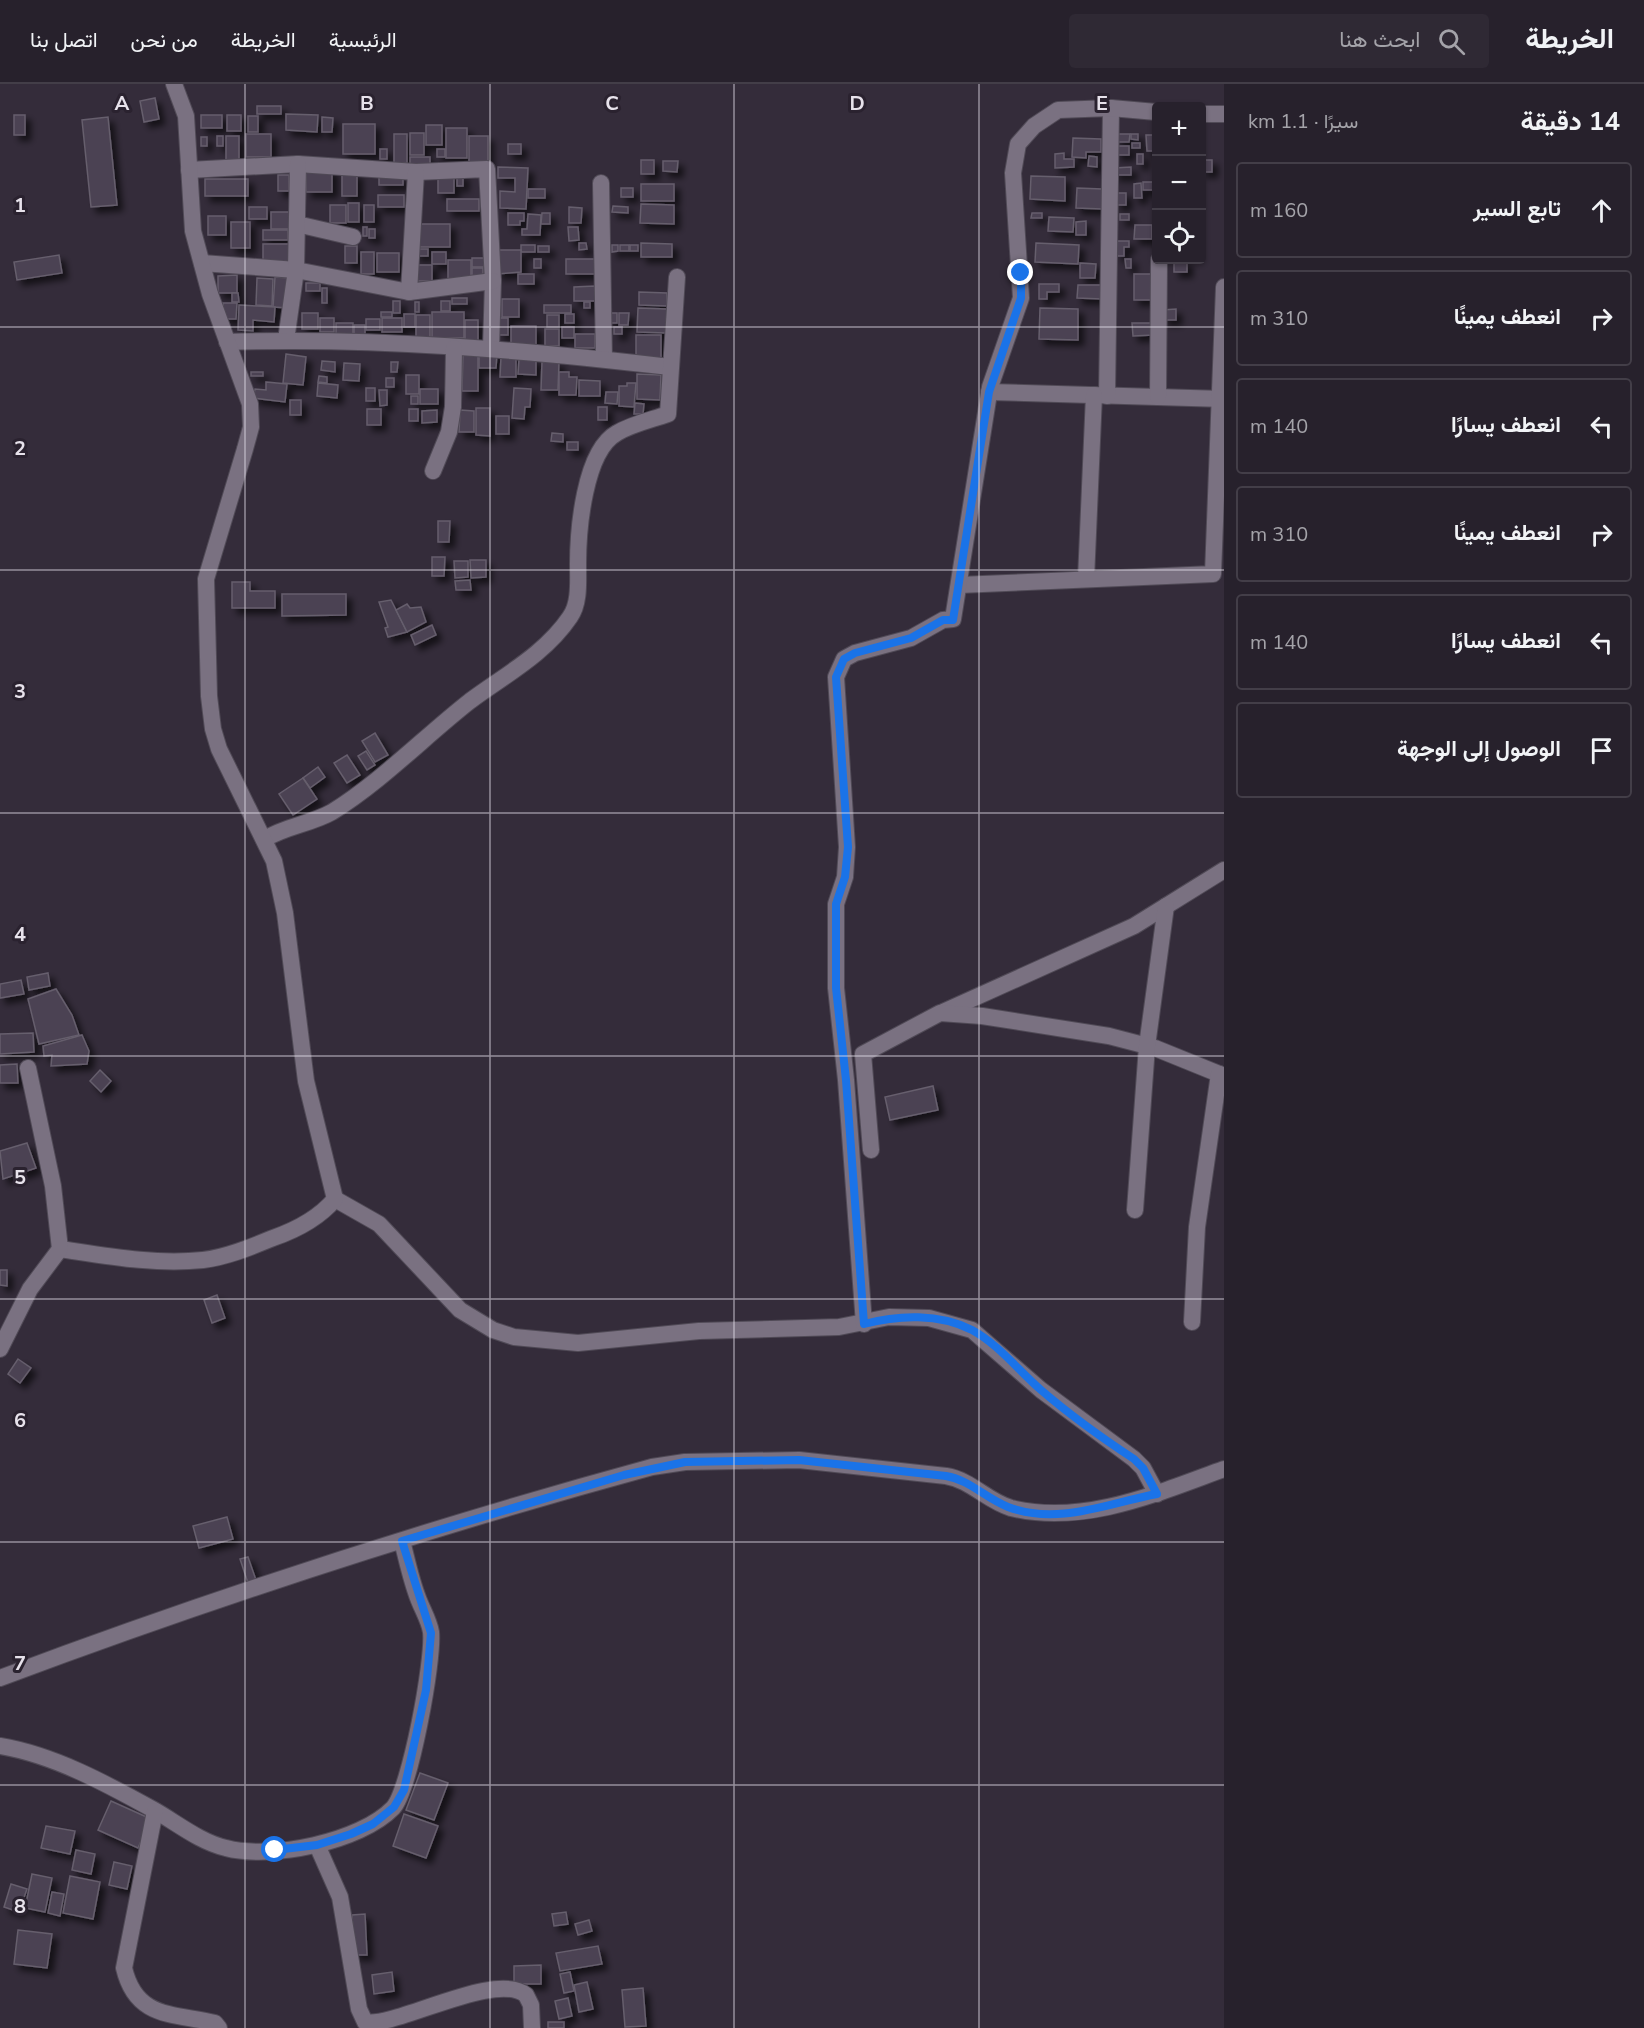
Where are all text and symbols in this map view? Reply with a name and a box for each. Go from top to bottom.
search box [1069,14,1489,68]
text: الخريطة [1525,20,1614,58]
text: ابحث هنا [1339,25,1420,55]
icon: search [1435,25,1468,58]
text: اتصل بنا [30,26,98,54]
text: من نحن [131,26,198,54]
text: الخريطة [231,26,296,54]
text: الرئيسية [329,26,397,54]
text: A [115,90,130,117]
text: B [360,90,374,117]
text: C [605,90,619,117]
text: D [849,90,865,117]
text: E [1096,90,1108,117]
map controls [1152,102,1206,264]
button: + [1152,102,1206,156]
text: 14 دقيقة [1520,104,1620,139]
text: سيرًا · 1.1 km [1248,108,1358,135]
button: − [1152,156,1206,210]
text: 1 [14,192,26,219]
text: تابع السير [1473,194,1561,224]
icon: ahead [1585,194,1618,227]
text: 160 m [1250,197,1308,224]
button: locate [1152,210,1206,264]
route end [1007,259,1033,285]
text: انعطف يمينًا [1454,302,1561,332]
icon: right [1585,302,1618,335]
text: 310 m [1250,305,1308,332]
text: انعطف يسارًا [1451,410,1561,440]
icon: left [1585,410,1618,443]
text: 140 m [1250,413,1308,440]
text: 2 [14,435,26,462]
text: انعطف يمينًا [1454,518,1561,548]
icon: right [1585,518,1618,551]
text: 310 m [1250,521,1308,548]
text: انعطف يسارًا [1451,626,1561,656]
icon: left [1585,626,1618,659]
text: 140 m [1250,629,1308,656]
text: 3 [14,678,26,705]
text: الوصول إلى الوجهة [1397,734,1561,764]
icon: arrive [1585,734,1618,767]
text: 4 [14,921,26,948]
text: 5 [14,1164,26,1191]
text: 6 [14,1407,26,1434]
text: 7 [14,1650,26,1677]
route start [261,1836,287,1862]
text: 8 [14,1893,26,1920]

